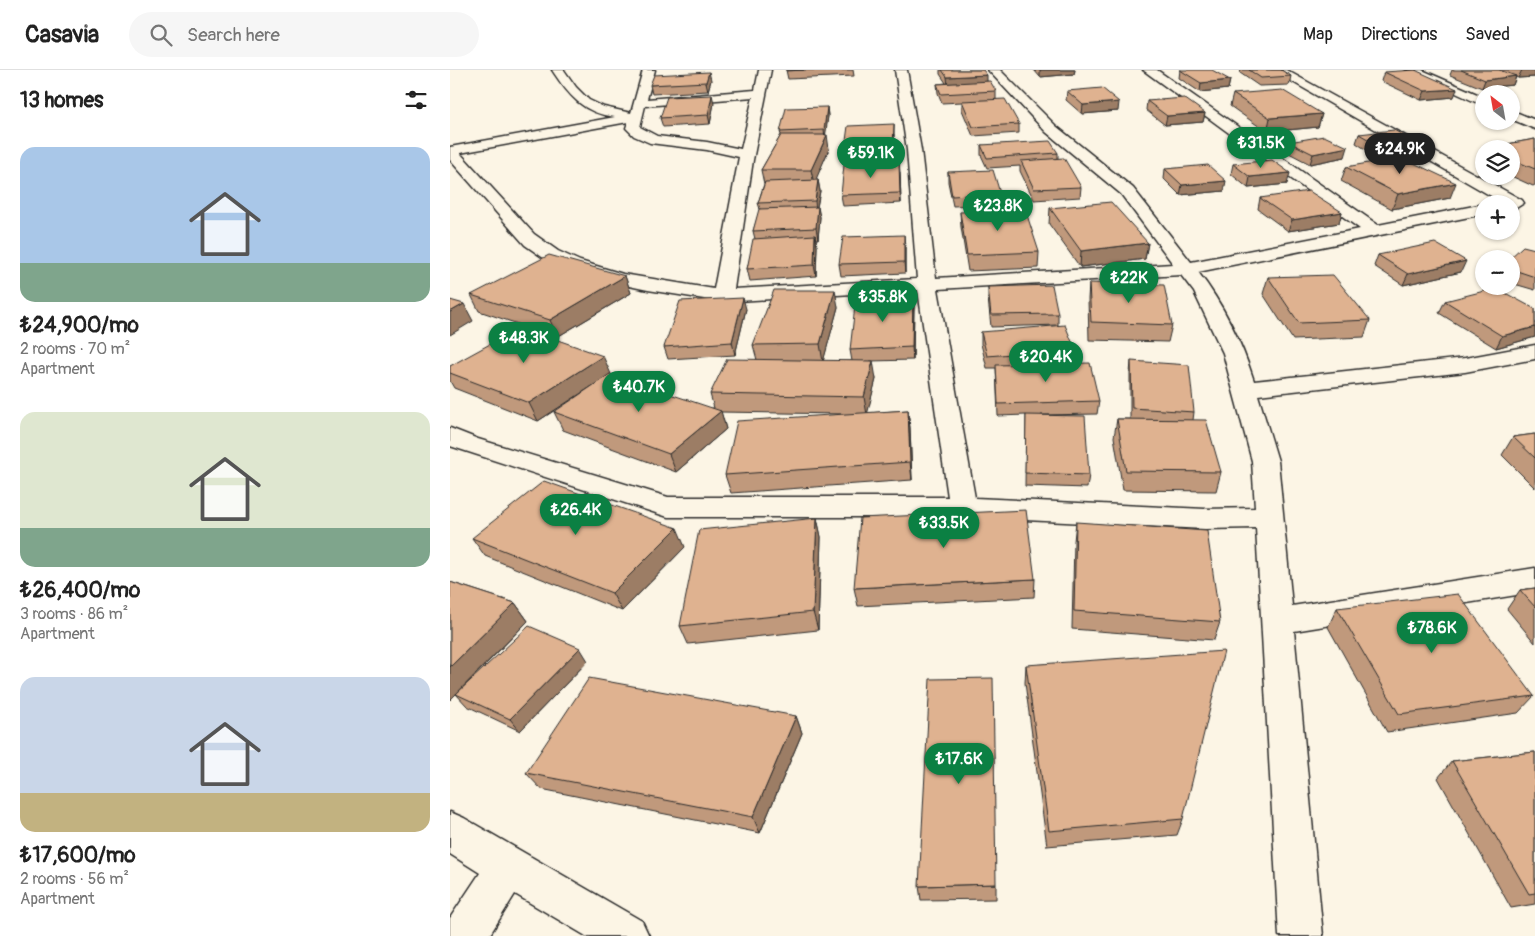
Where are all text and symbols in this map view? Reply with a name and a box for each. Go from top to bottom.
search box [129,12,479,57]
text: Casavia [25,20,99,49]
icon: search [147,21,175,49]
text: Search here [187,23,280,47]
text: Map [1303,23,1333,46]
text: Directions [1361,23,1437,46]
text: Saved [1465,23,1510,46]
north arrow [1475,85,1520,130]
map controls [1475,85,1520,295]
icon: filters [402,86,430,114]
text: 13 homes [20,87,103,114]
pin: ₺31.5K [1220,126,1302,169]
pin: ₺24.9K [1359,132,1441,175]
text: ₺31.5K [1238,133,1284,153]
pin: ₺59.1K [830,136,912,179]
text: ₺24.9K [1375,139,1425,159]
button: layers [1475,140,1520,185]
text: ₺59.1K [848,143,894,163]
icon: home [180,179,270,269]
pin: ₺23.8K [957,190,1039,232]
button: + [1475,195,1520,240]
text: ₺23.8K [974,196,1022,216]
button: − [1475,250,1520,295]
pin: ₺22K [1099,262,1159,304]
text: ₺22K [1110,268,1148,288]
pin: ₺35.8K [842,280,924,323]
text: ₺35.8K [859,287,907,307]
text: ₺24,900/mo [20,312,139,339]
pin: ₺48.3K [483,322,565,364]
text: ₺48.3K [499,328,549,348]
text: 2 rooms · 70 m² [20,339,130,359]
pin: ₺20.4K [1005,340,1087,383]
text: ₺20.4K [1020,347,1072,367]
text: Apartment [20,359,95,379]
pin: ₺40.7K [598,370,680,413]
text: ₺40.7K [613,377,665,397]
icon: home [180,444,270,534]
pin: ₺26.4K [535,494,617,536]
text: ₺26.4K [551,500,601,520]
pin: ₺33.5K [903,506,985,549]
text: ₺33.5K [919,513,969,533]
text: ₺26,400/mo [20,577,140,604]
text: 3 rooms · 86 m² [20,604,128,624]
pin: ₺78.6K [1391,612,1473,654]
text: ₺78.6K [1408,618,1456,638]
text: Apartment [20,624,95,644]
icon: home [180,709,270,799]
pin: ₺17.6K [918,742,1000,785]
text: ₺17.6K [936,749,982,769]
text: ₺17,600/mo [20,842,136,869]
text: 2 rooms · 56 m² [20,869,129,889]
text: Apartment [20,889,95,909]

